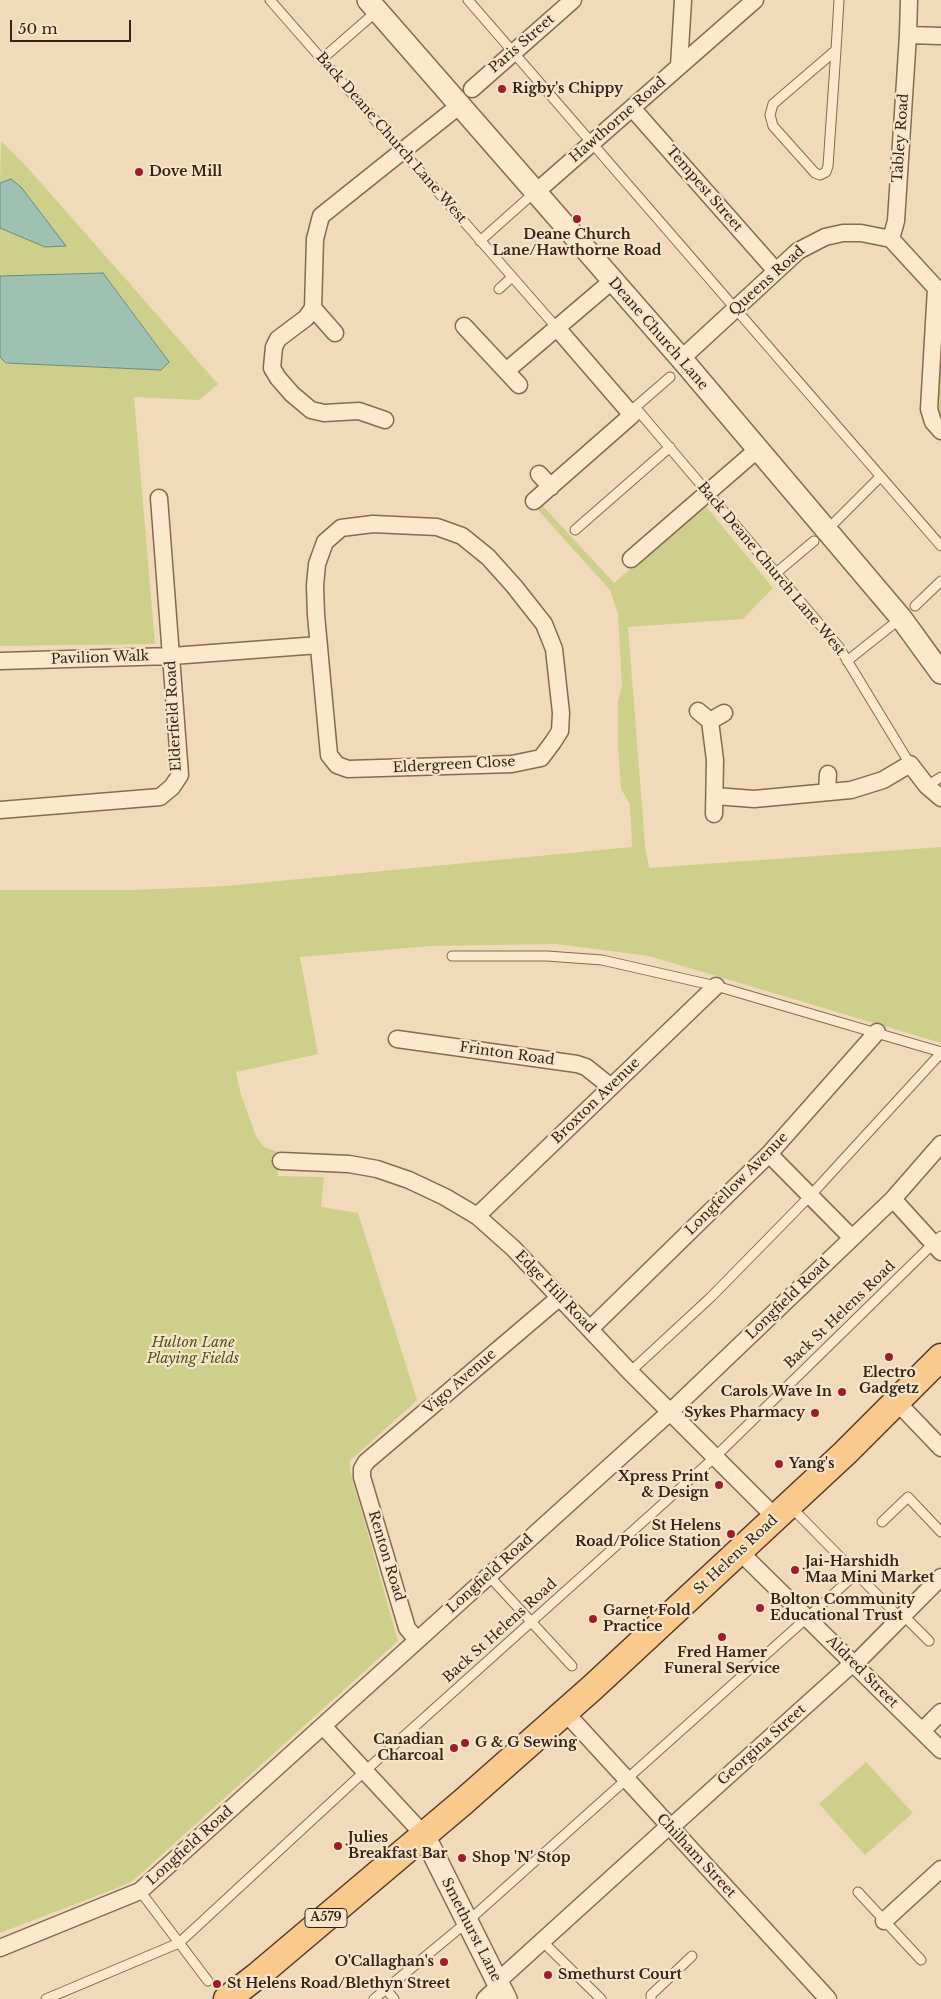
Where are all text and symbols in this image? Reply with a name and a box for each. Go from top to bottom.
scale bar [12,10,134,42]
street label: Paris Street [486,11,558,77]
text: 50 m [18,19,58,38]
street label: Back Deane Church Lane West [312,49,470,227]
street label: Hawthorne Road [566,74,670,166]
place label: Rigby's Chippy [512,81,623,97]
marker: Rigby's Chippy [496,83,508,95]
street label: Tabley Road [890,93,912,183]
street label: Tempest Street [662,143,746,235]
place label: Dove Mill [149,164,222,180]
marker: Dove Mill [133,166,145,178]
marker: Deane Church Lane/Hawthorne Road [571,213,583,225]
place label: Deane Church Lane/Hawthorne Road [493,227,661,260]
street label: Queens Road [726,243,808,319]
street label: Deane Church Lane [605,274,711,394]
street label: Back Deane Church Lane West [694,479,848,659]
street label: Pavilion Walk [50,648,150,668]
street label: Elderfield Road [163,660,185,772]
street label: Eldergreen Close [392,753,516,777]
street label: Frinton Road [458,1039,556,1069]
street label: Broxton Avenue [548,1055,644,1147]
street label: Longfellow Avenue [682,1129,792,1239]
street label: Edge Hill Road [511,1247,599,1337]
street label: Longfield Road [743,1255,833,1343]
street label: Back St Helens Road [781,1258,899,1372]
park label: Hulton Lane Playing Fields [147,1335,239,1368]
street label: Vigo Avenue [420,1346,500,1418]
marker: Electro Gadgetz [883,1351,895,1363]
place label: Electro Gadgetz [859,1365,919,1398]
place label: Carols Wave In [721,1384,832,1400]
marker: Carols Wave In [836,1386,848,1398]
place label: Sykes Pharmacy [684,1405,805,1421]
marker: Sykes Pharmacy [809,1407,821,1419]
place label: Yang's [789,1456,834,1472]
marker: Yang's [773,1458,785,1470]
place label: Xpress Print & Design [618,1469,709,1501]
marker: Xpress Print & Design [713,1479,725,1491]
street label: Renton Road [364,1509,408,1603]
street label: St Helens Road [691,1512,781,1598]
place label: St Helens Road/Police Station [575,1518,721,1550]
marker: St Helens Road/Police Station [725,1528,737,1540]
street label: Longfield Road [444,1531,536,1617]
place label: Jai-Harshidh Maa Mini Market [805,1554,934,1586]
marker: Jai-Harshidh Maa Mini Market [789,1564,801,1576]
street label: Back St Helens Road [440,1575,560,1687]
place label: Bolton Community Educational Trust [770,1592,915,1624]
marker: Bolton Community Educational Trust [754,1602,766,1614]
place label: Garnet Fold Practice [603,1603,691,1635]
marker: Garnet Fold Practice [587,1613,599,1625]
marker: Fred Hamer Funeral Service [716,1631,728,1643]
street label: Aldred Street [822,1632,902,1712]
place label: Fred Hamer Funeral Service [664,1645,780,1678]
street label: Georgina Street [714,1701,810,1789]
place label: Canadian Charcoal [373,1732,444,1764]
place label: G & G Sewing [475,1735,577,1751]
marker: G & G Sewing [459,1737,471,1749]
marker: Canadian Charcoal [448,1742,460,1754]
street label: Longfield Road [144,1803,236,1889]
street label: Chilham Street [653,1811,739,1901]
place label: Julies Breakfast Bar [348,1830,448,1862]
marker: Julies Breakfast Bar [332,1840,344,1852]
place label: Shop 'N' Stop [472,1850,570,1866]
marker: Shop 'N' Stop [456,1852,468,1864]
street label: Smethurst Lane [438,1875,504,1985]
road number: A579 [305,1909,347,1928]
place label: O'Callaghan's [335,1954,434,1970]
marker: O'Callaghan's [438,1956,450,1968]
place label: Smethurst Court [558,1967,682,1983]
marker: Smethurst Court [542,1969,554,1981]
place label: St Helens Road/Blethyn Street [227,1976,450,1992]
marker: St Helens Road/Blethyn Street [211,1978,223,1990]

